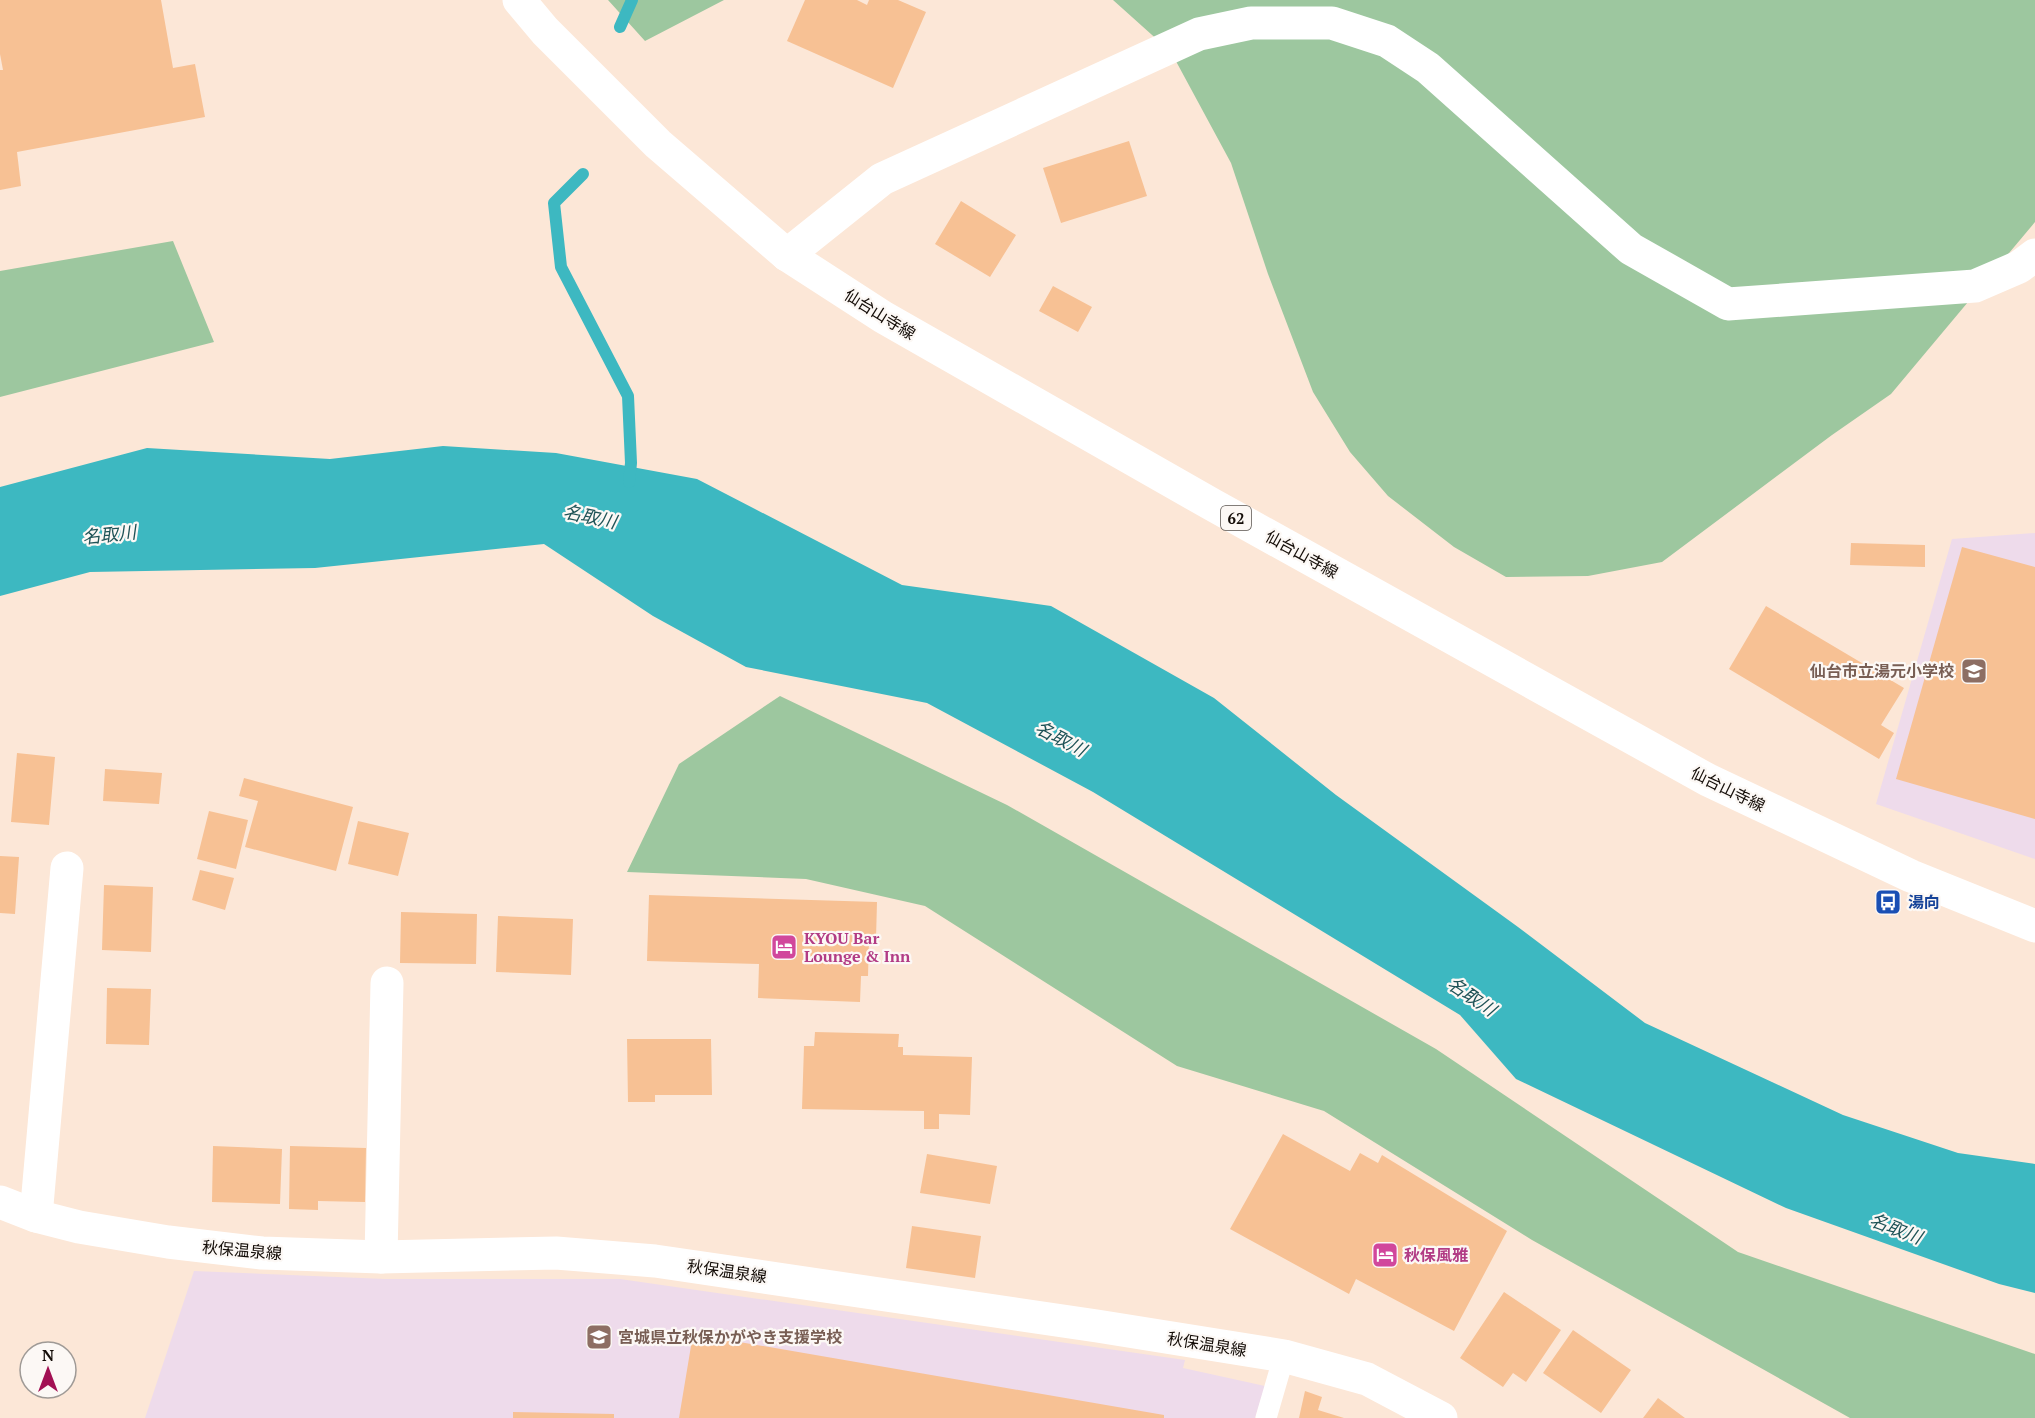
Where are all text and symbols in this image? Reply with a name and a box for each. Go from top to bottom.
street label: 仙台山寺線 [840,283,920,345]
water label: 名取川 [561,499,621,534]
road number: 62 [1221,506,1251,530]
water label: 名取川 [81,519,139,549]
street label: 仙台山寺線 [1262,525,1342,583]
school or university icon: 仙台市立湯元小学校 [1959,656,1989,686]
place label: 仙台市立湯元小学校 [1809,660,1954,682]
water label: 名取川 [1032,715,1092,762]
street label: 仙台山寺線 [1687,762,1769,816]
bus stop icon: 湯向 [1873,887,1903,917]
place label: 湯向 [1908,891,1940,913]
place label: KYOU Bar Lounge & Inn [804,927,911,967]
hotel icon: KYOU Bar Lounge & Inn [769,932,799,962]
water label: 名取川 [1443,971,1503,1022]
water label: 名取川 [1866,1207,1927,1250]
street label: 秋保温泉線 [201,1236,283,1264]
hotel icon: 秋保風雅 [1370,1240,1400,1270]
place label: 秋保風雅 [1404,1244,1468,1266]
street label: 秋保温泉線 [686,1255,768,1287]
school or university icon: 宮城県立秋保かがやき支援学校 [584,1322,614,1352]
place label: 宮城県立秋保かがやき支援学校 [618,1326,842,1348]
street label: 秋保温泉線 [1166,1327,1248,1361]
north arrow [18,1340,78,1400]
text: N [42,1344,54,1366]

